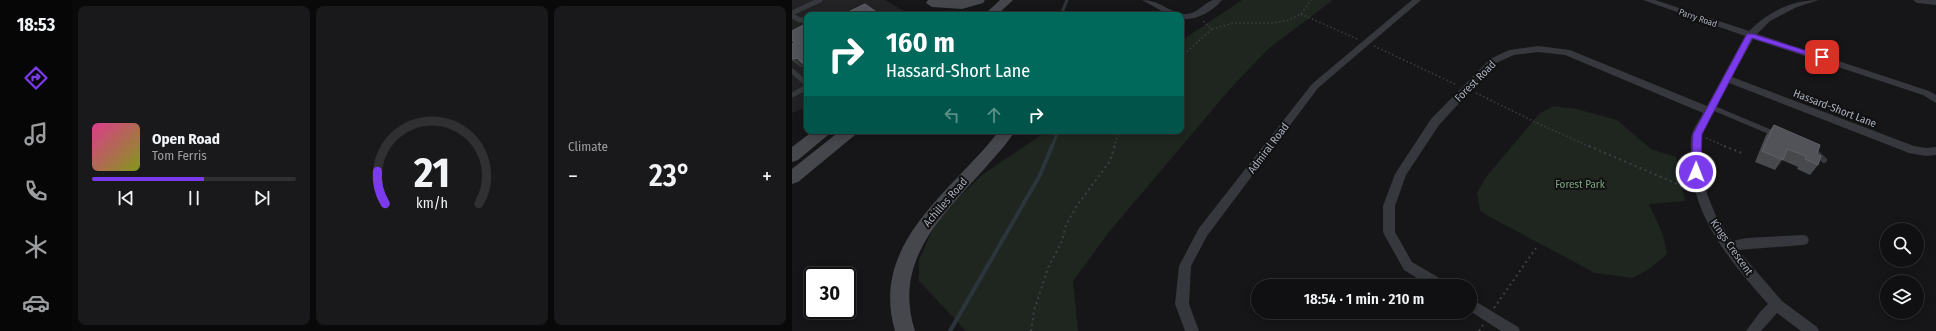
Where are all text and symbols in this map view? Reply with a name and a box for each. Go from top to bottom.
street label: Parry Road [1678,7,1719,29]
text: 18:53 [17,14,55,36]
text: 160 m [886,26,955,59]
icon: right [820,28,872,80]
pin [1805,40,1839,74]
icon: arrive [1811,46,1833,68]
street label: Forest Road [1452,58,1499,105]
text: Hassard-Short Lane [886,60,1030,82]
icon: directions [22,64,50,92]
street label: Hassard-Short Lane [1791,87,1878,130]
icon: left [941,104,963,126]
icon: ahead [983,104,1005,126]
icon: right [1025,104,1047,126]
icon: music [22,120,50,148]
street label: Admiral Road [1245,120,1292,176]
text: Open Road [152,130,220,148]
text: Climate [568,139,608,154]
text: 21 [413,147,450,197]
text: Tom Ferris [152,148,207,163]
position arrow [1675,151,1717,193]
text: 23° [649,158,691,194]
text: − [568,163,578,190]
text: + [762,163,772,190]
street label: Achilles Road [921,175,970,229]
icon: phone [22,177,50,205]
park label: Forest Park [1555,178,1606,191]
icon: previous [115,187,137,209]
icon: pause [183,187,205,209]
icon: next [251,187,273,209]
text: km/h [416,194,448,211]
street label: Kings Crescent [1708,217,1756,278]
map controls [1880,223,1924,319]
button: search [1880,223,1924,267]
icon: climate [22,233,50,261]
speed limit sign: 30 [804,267,856,319]
button: layers [1880,275,1924,319]
icon: car [22,289,50,317]
text: 18:54 · 1 min · 210 m [1304,290,1424,308]

